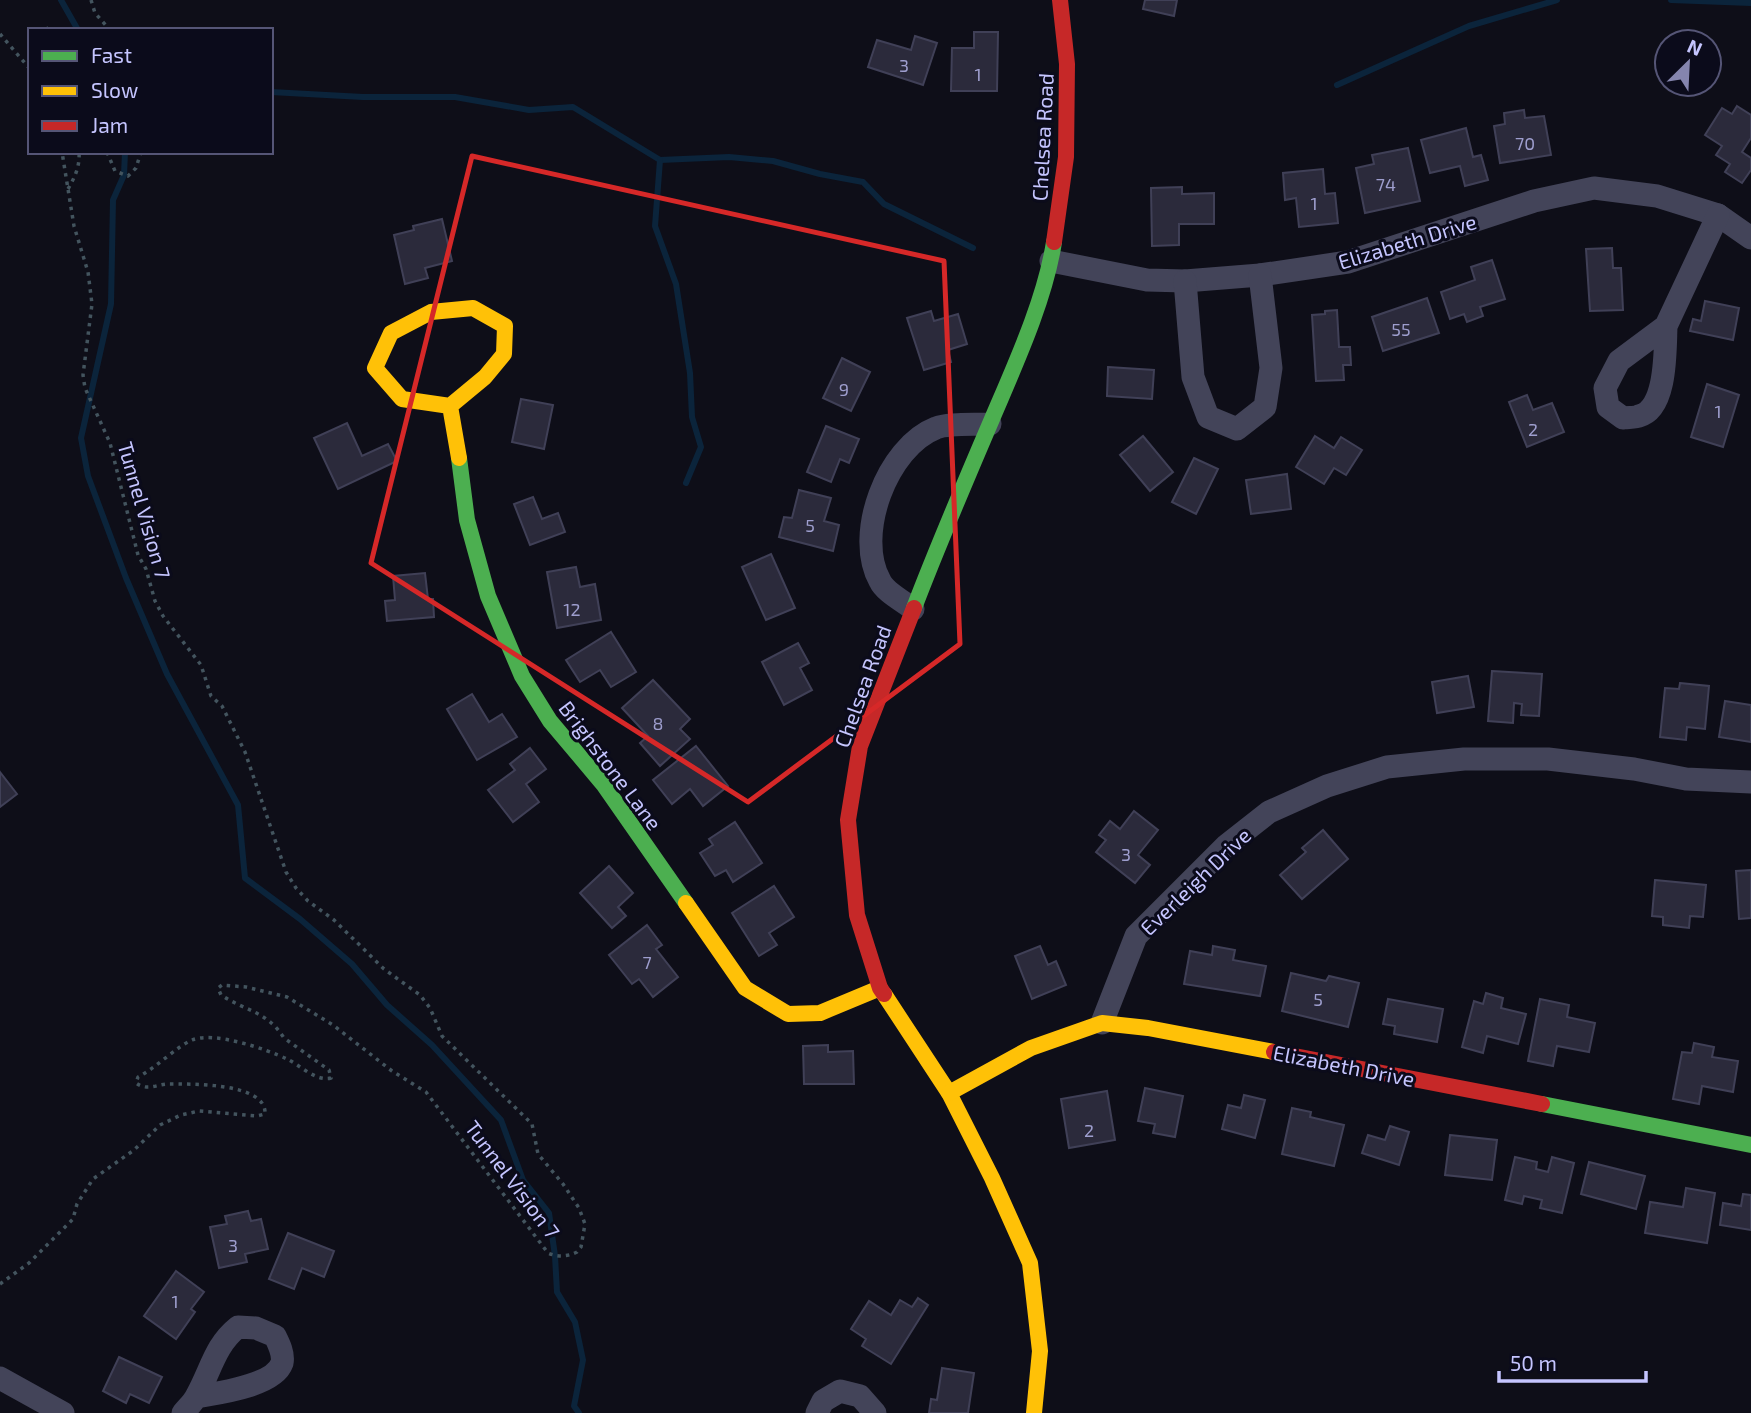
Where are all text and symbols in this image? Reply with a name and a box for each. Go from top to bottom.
legend [28,28,273,154]
north arrow [1653,28,1723,98]
text: N [1684,34,1706,60]
text: Fast [91,42,132,67]
house number: 3 [899,54,909,76]
house number: 1 [974,63,982,85]
street label: Chelsea Road [1026,72,1058,202]
text: Slow [91,77,138,102]
text: Jam [91,112,128,137]
house number: 70 [1515,132,1535,154]
house number: 74 [1376,173,1396,195]
house number: 1 [1310,192,1318,214]
street label: Elizabeth Drive [1335,208,1479,274]
house number: 55 [1391,318,1411,340]
house number: 9 [839,378,849,400]
house number: 1 [1714,400,1722,422]
house number: 2 [1528,418,1538,440]
street label: Tunnel Vision 7 [114,439,177,582]
house number: 5 [805,514,815,536]
house number: 12 [563,598,581,620]
street label: Chelsea Road [828,621,896,751]
street label: Brighstone Lane [554,696,668,834]
house number: 8 [653,712,663,734]
street label: Everleigh Drive [1135,822,1255,940]
house number: 3 [1121,843,1131,865]
house number: 7 [642,951,652,973]
house number: 5 [1313,988,1323,1010]
street label: Elizabeth Drive [1271,1039,1417,1091]
street label: Tunnel Vision 7 [460,1115,566,1243]
house number: 2 [1084,1119,1094,1141]
house number: 3 [228,1234,238,1256]
house number: 1 [171,1290,179,1312]
scale bar [1499,1340,1646,1384]
text: 50 m [1510,1350,1557,1375]

